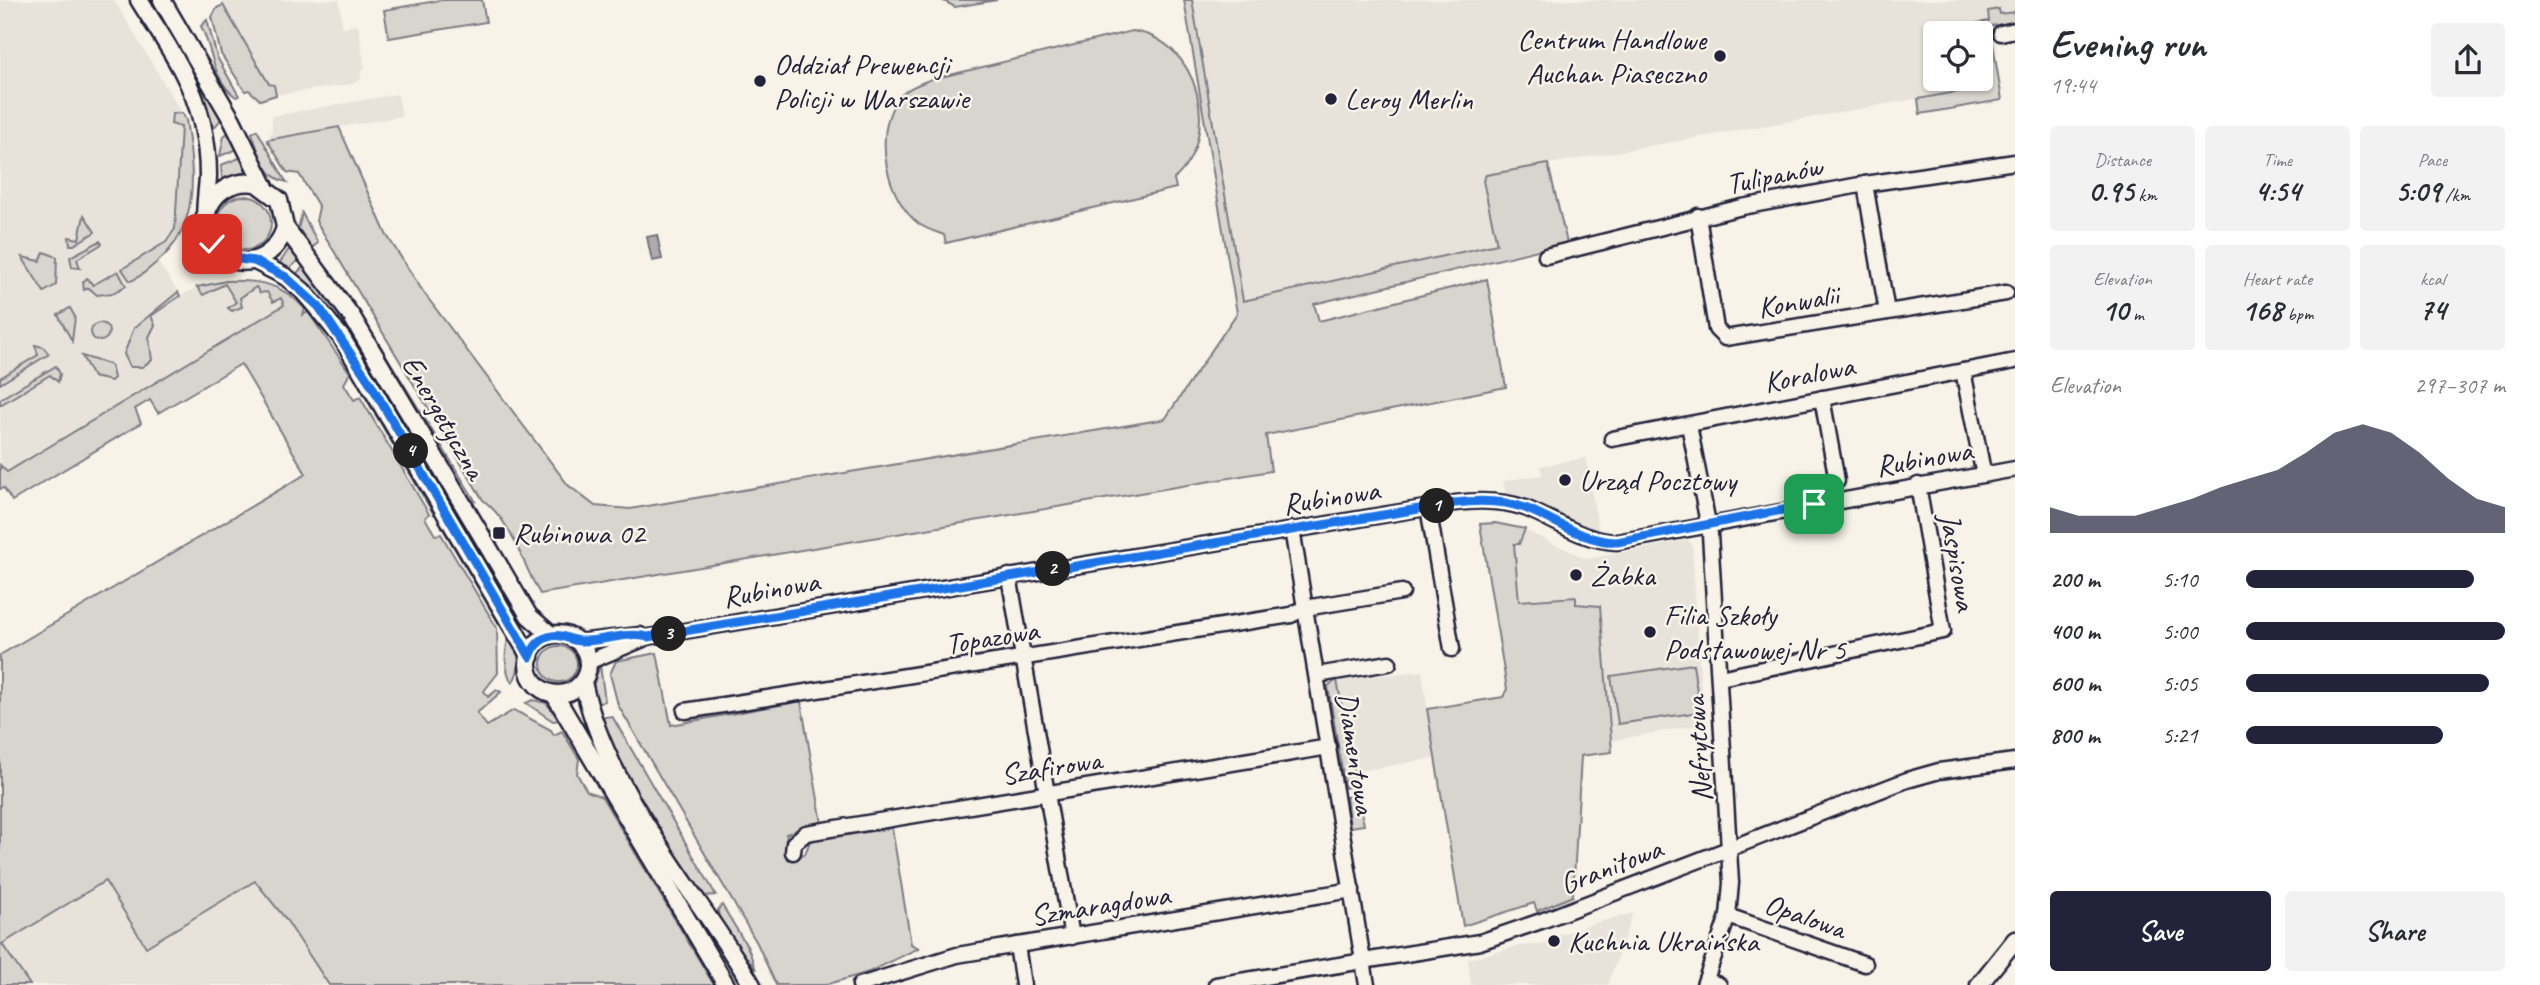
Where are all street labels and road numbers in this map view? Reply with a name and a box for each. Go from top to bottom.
street label: Tulipanów [1723,147,1827,203]
street label: Konwalii [1755,275,1845,327]
street label: Koralowa [1761,346,1859,401]
street label: Energetyczna [393,348,496,488]
street label: Rubinowa [1873,431,1977,485]
street label: Rubinowa [1280,470,1384,523]
street label: Jaspisowa [1930,508,1986,616]
street label: Rubinowa [720,562,824,616]
street label: Topazowa [943,611,1043,663]
street label: Diamentowa [1328,689,1385,819]
street label: Nefrytowa [1675,692,1721,803]
street label: Szafirowa [998,740,1106,794]
street label: Granitowa [1554,828,1669,903]
street label: Szmaragdowa [1028,875,1174,935]
street label: Opalowa [1760,885,1853,948]

